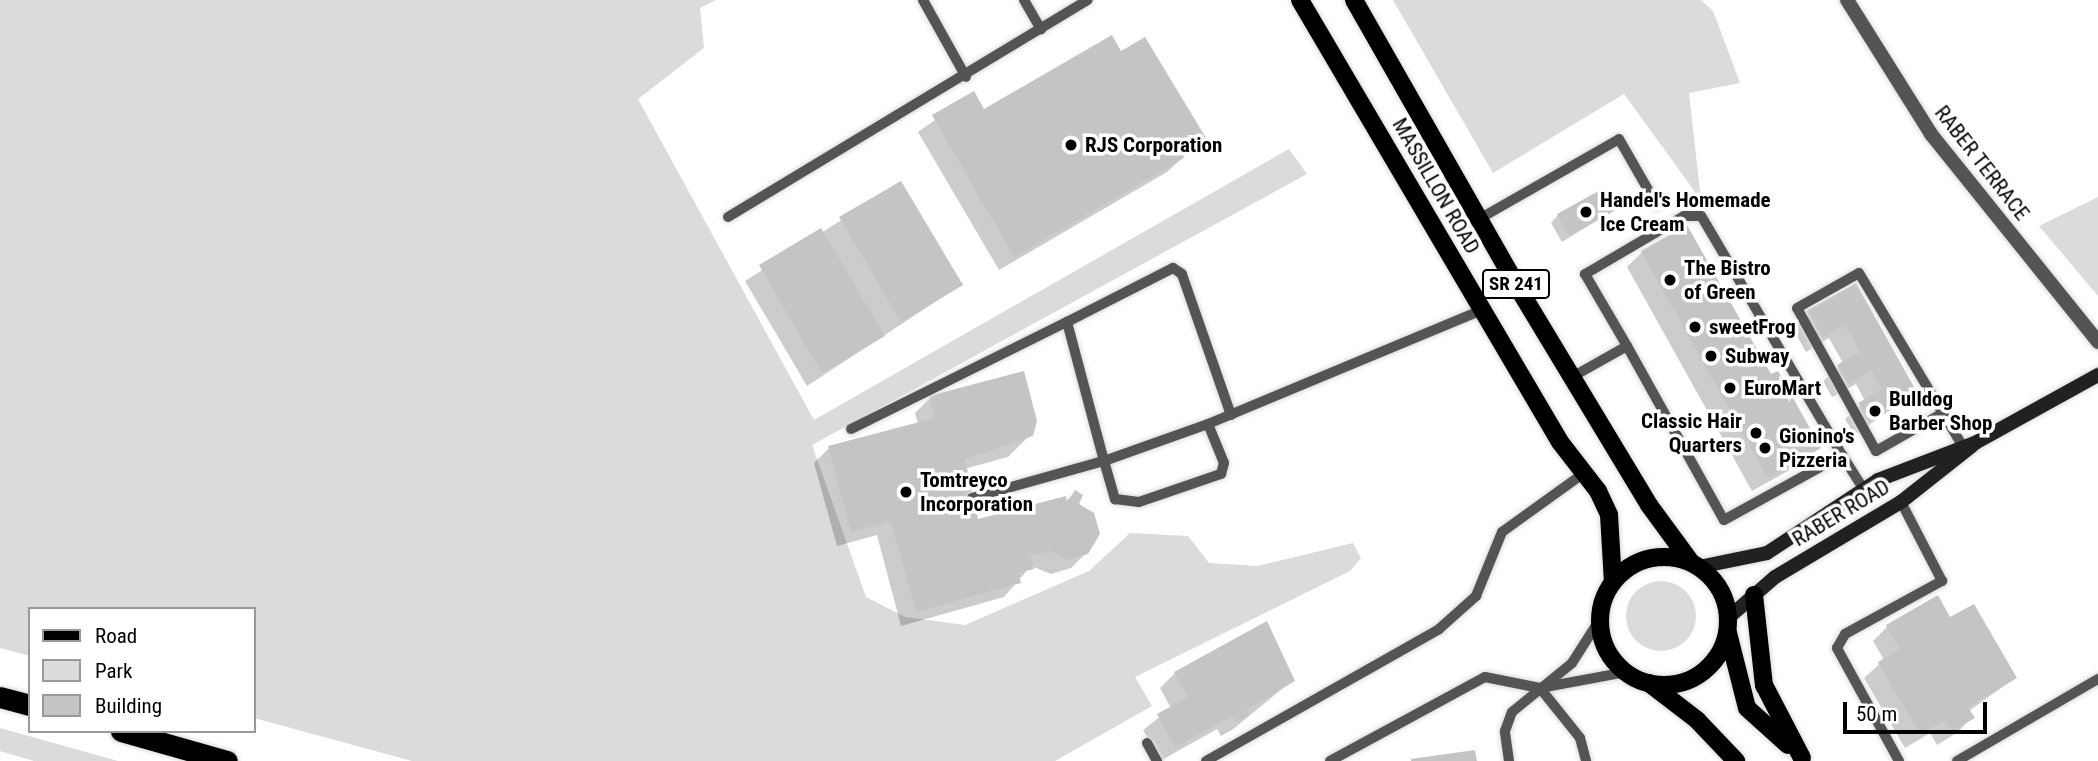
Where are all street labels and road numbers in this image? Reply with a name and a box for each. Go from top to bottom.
street label: RABER TERRACE [1929,100,2035,226]
street label: MASSILLON ROAD [1387,114,1485,258]
road number: SR 241 [1481,268,1551,300]
street label: RABER ROAD [1788,474,1894,552]

